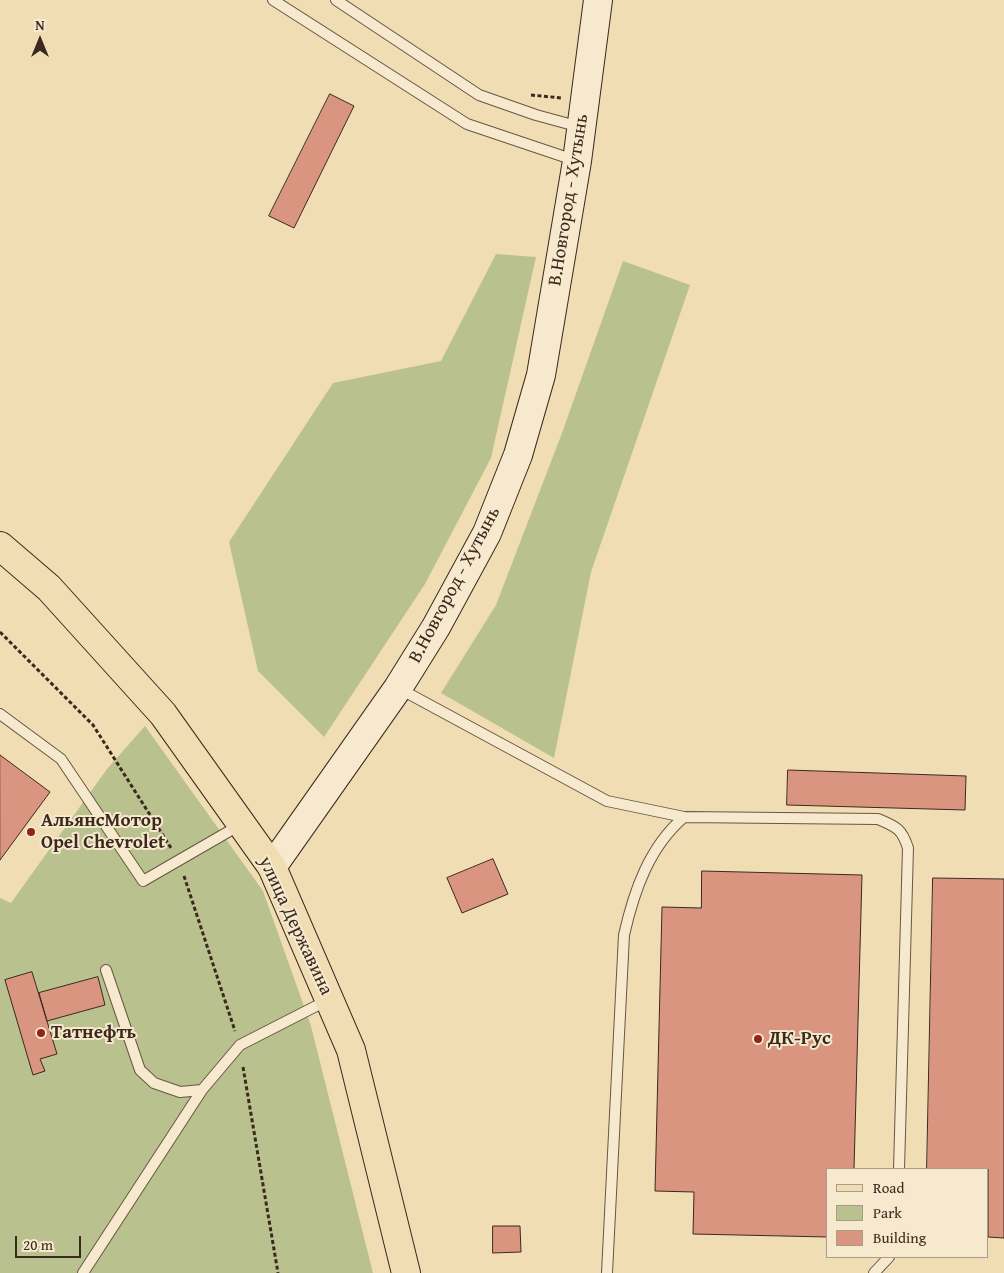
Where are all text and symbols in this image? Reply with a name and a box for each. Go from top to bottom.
north arrow [15,15,65,65]
text: N [35,15,45,35]
street label: В.Новгород - Хутынь [544,112,594,288]
street label: В.Новгород - Хутынь [404,503,506,667]
place label: АльянсМотор Opel Chevrolet [41,810,165,854]
marker: АльянсМотор Opel Chevrolet [25,826,37,838]
street label: улица Державина [253,853,337,999]
place label: Татнефть [51,1022,136,1044]
marker: Татнефть [35,1027,47,1039]
place label: ДК-Рус [768,1028,831,1050]
marker: ДК-Рус [752,1033,764,1045]
legend [826,1168,989,1258]
text: Road [873,1177,904,1198]
text: Park [873,1202,902,1223]
scale bar [18,1226,84,1258]
text: Building [873,1227,926,1248]
text: 20 m [23,1234,53,1255]

